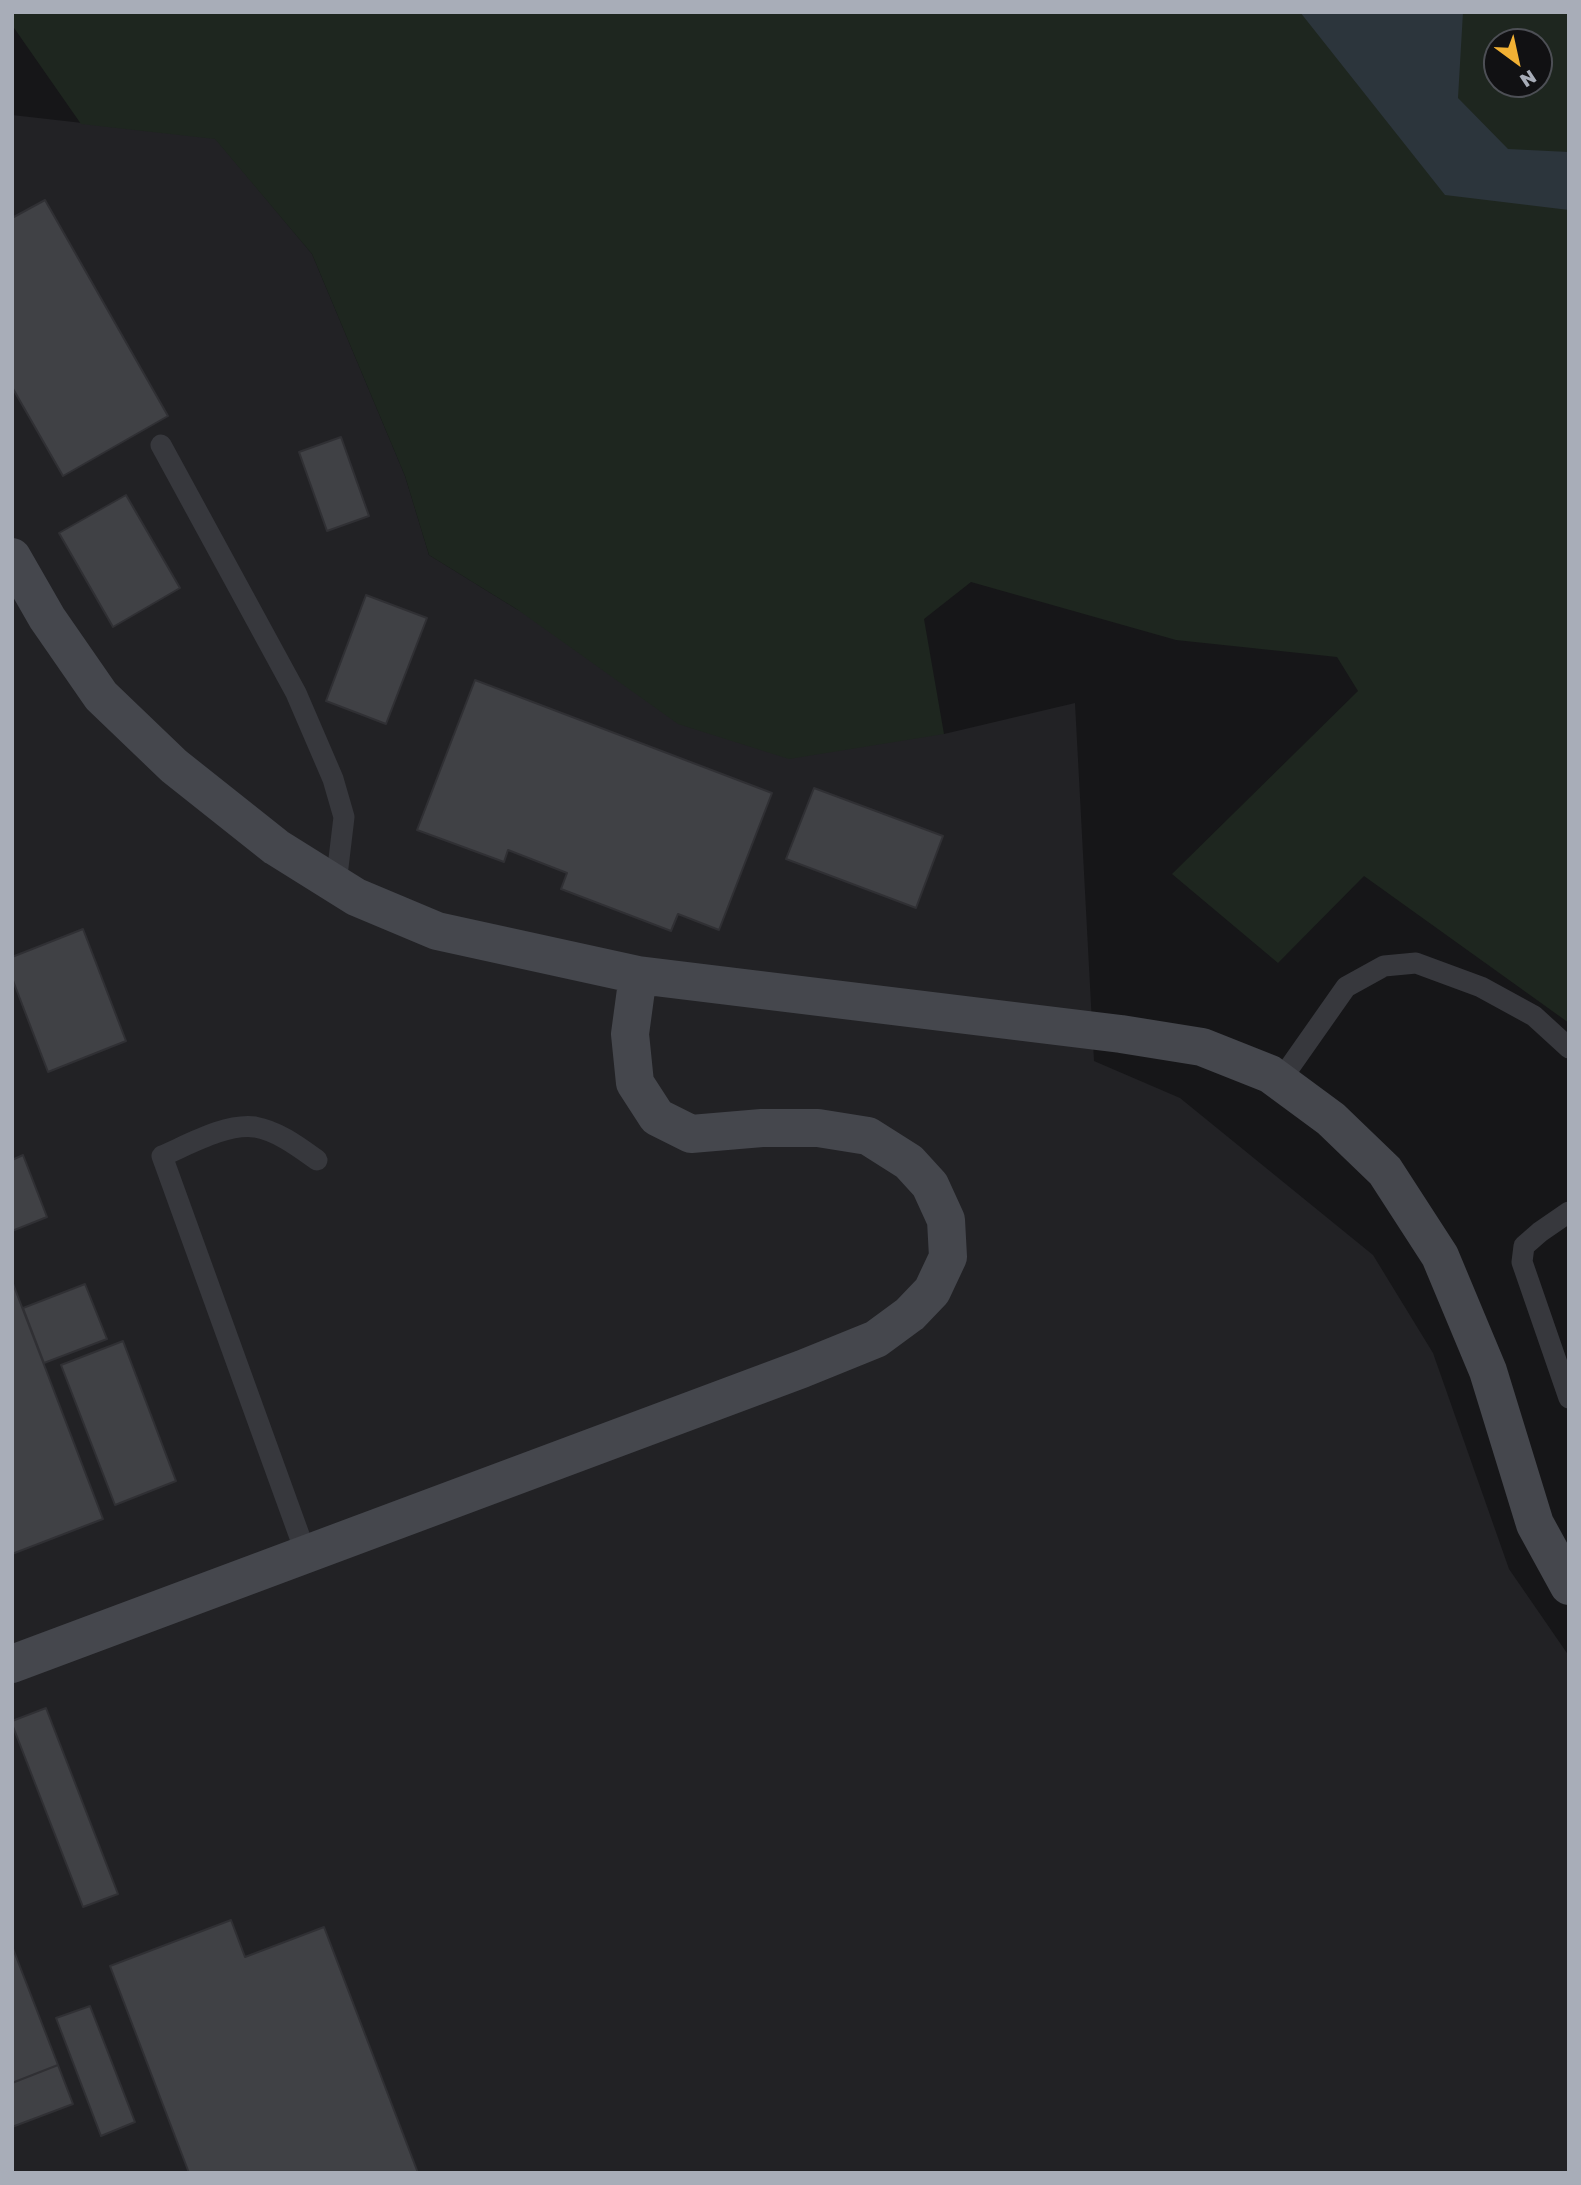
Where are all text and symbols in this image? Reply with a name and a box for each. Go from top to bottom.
north arrow [1483,28,1553,98]
text: N [1516,66,1541,93]

